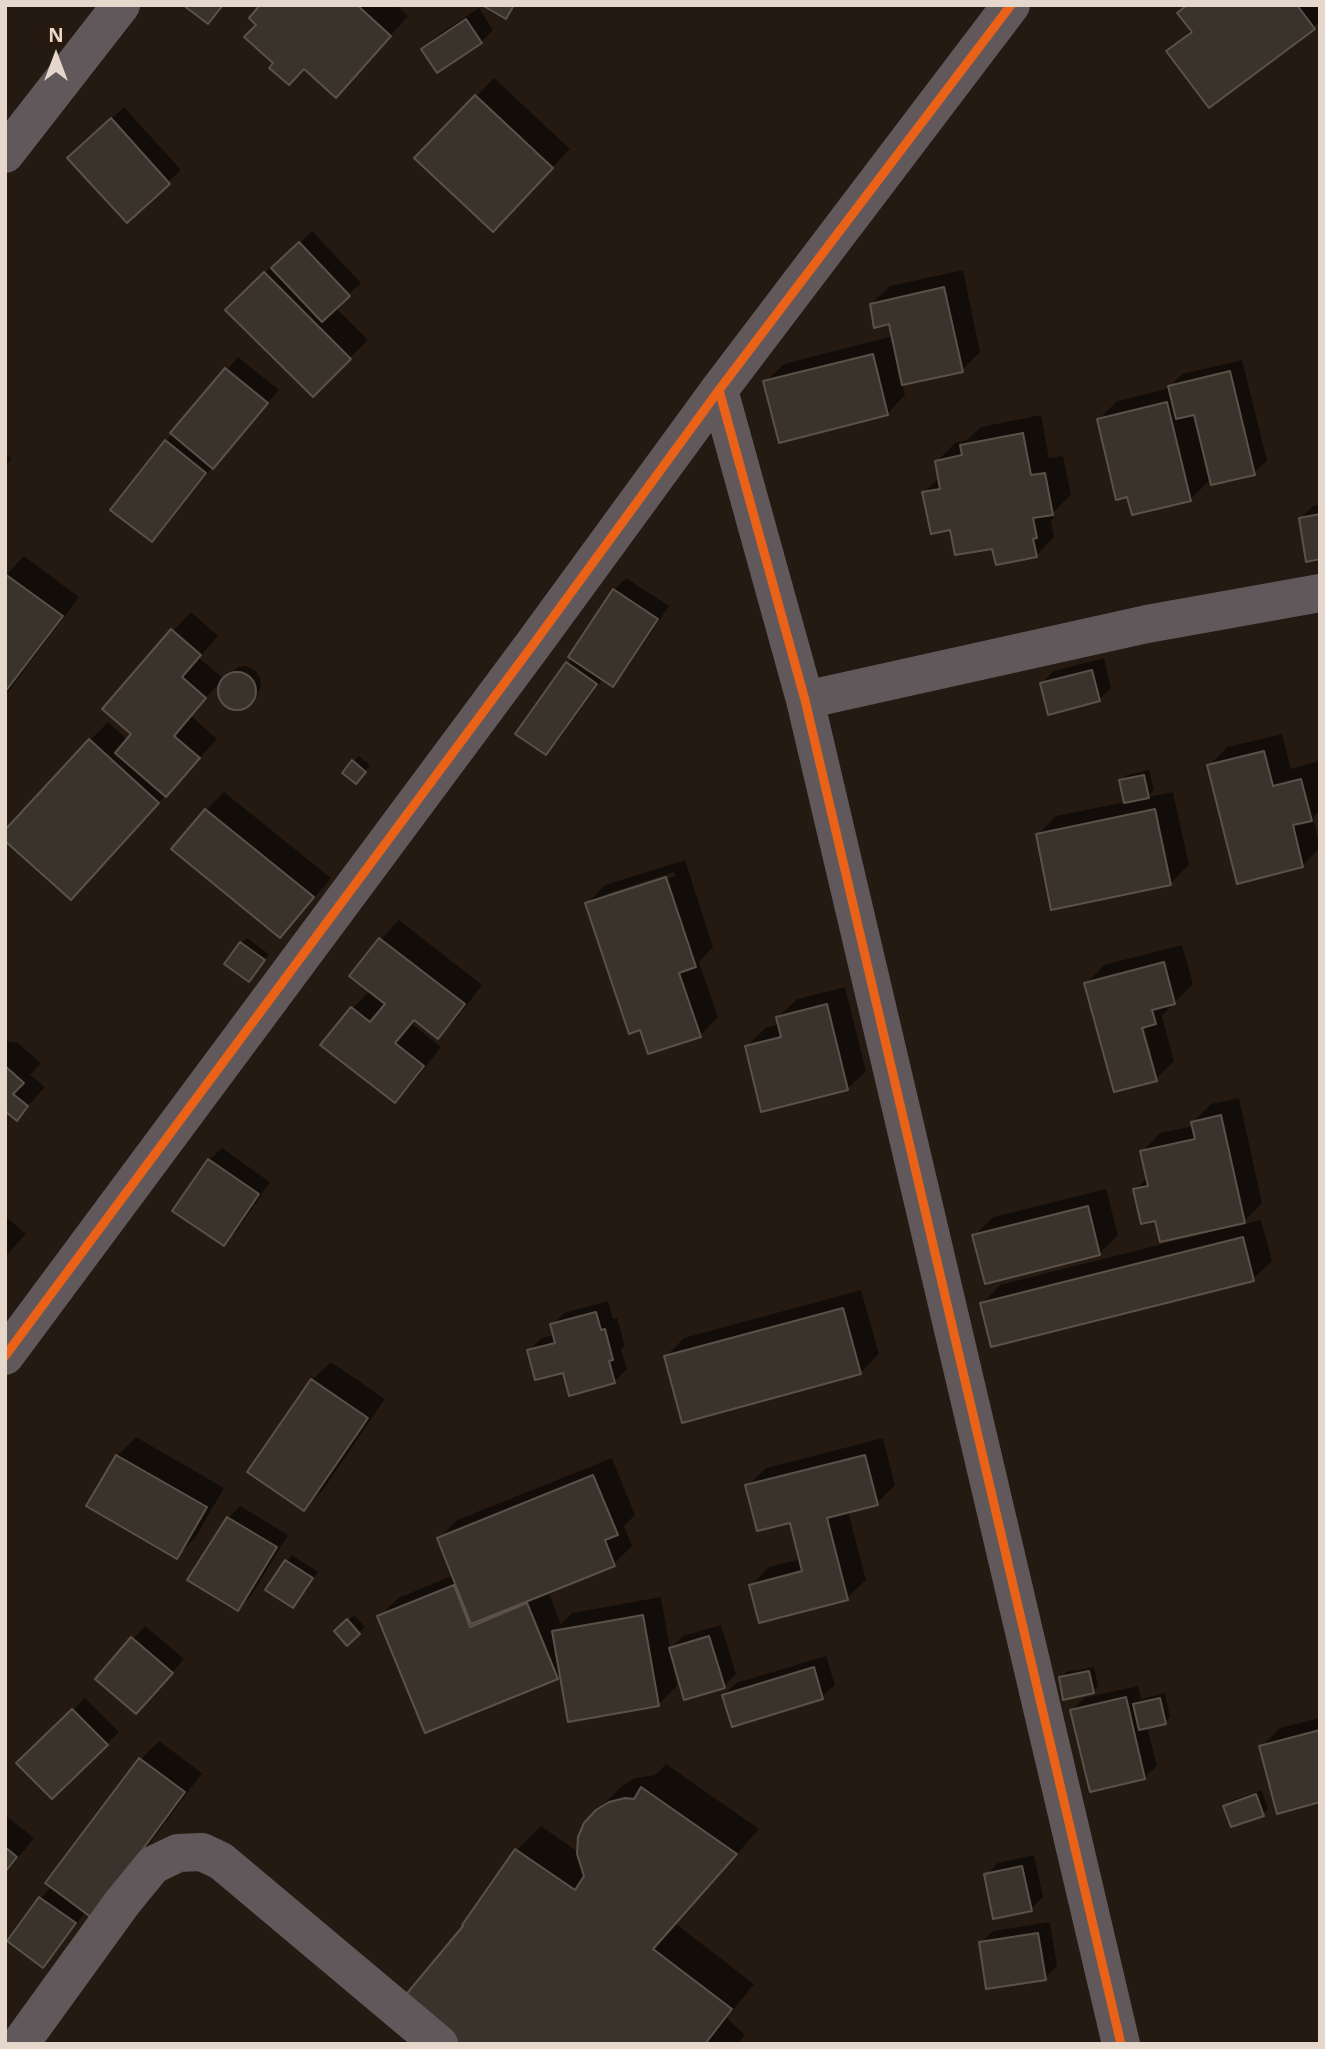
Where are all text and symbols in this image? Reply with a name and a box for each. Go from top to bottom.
north arrow [21,21,91,91]
text: N [48,22,64,48]

